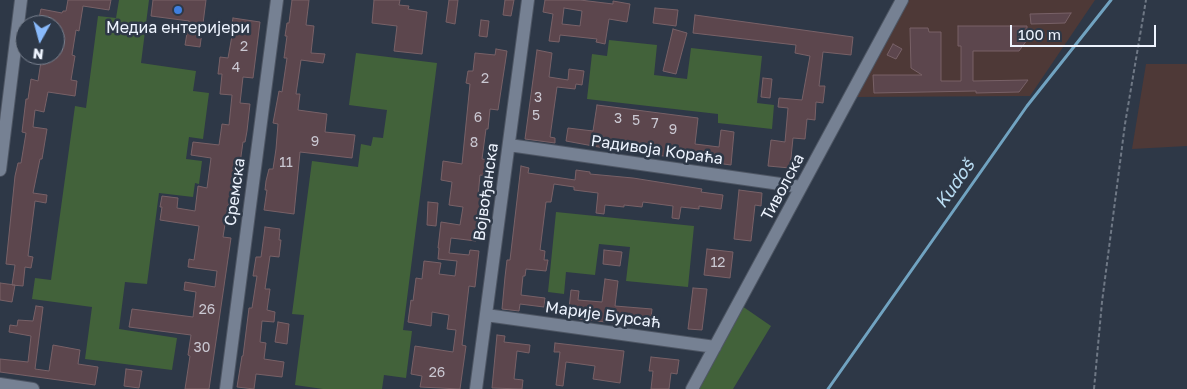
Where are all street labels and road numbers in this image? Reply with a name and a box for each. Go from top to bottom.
street label: Радивоја Кораћа [590,131,724,169]
street label: Војвођанска [470,142,502,242]
street label: Тиволска [757,150,809,224]
street label: Сремска [221,157,249,227]
street label: Марије Бурсаћ [544,297,662,333]

